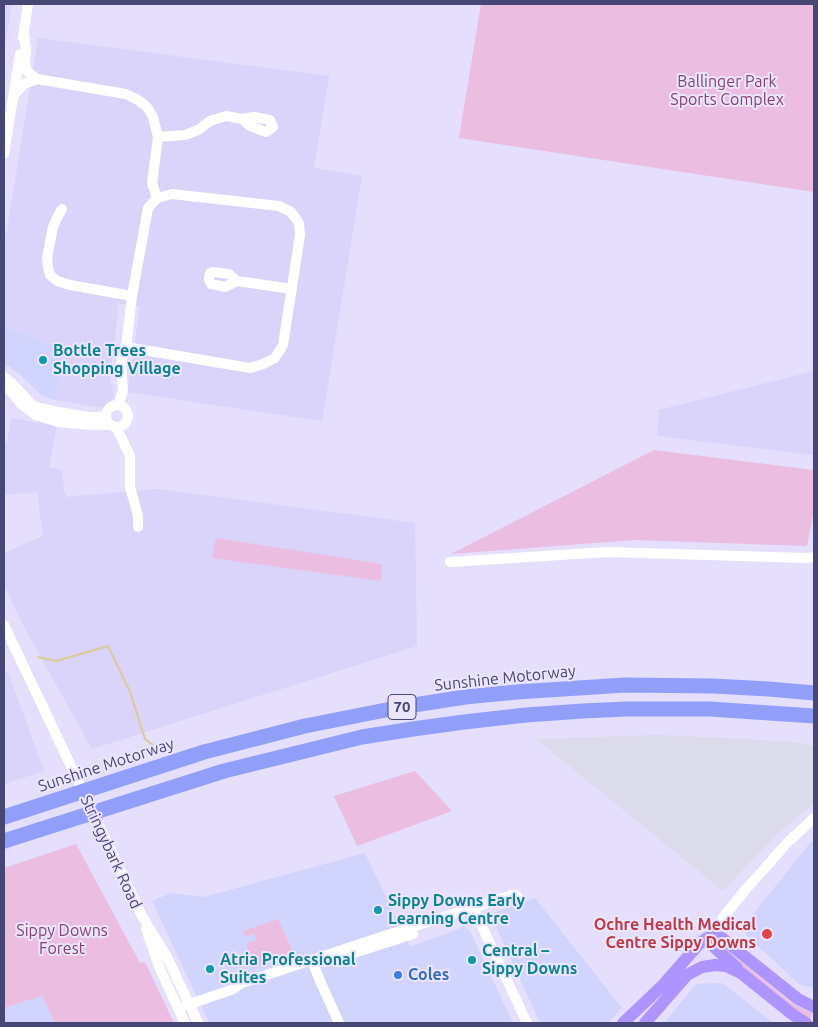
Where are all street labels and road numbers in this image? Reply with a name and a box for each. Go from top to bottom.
street label: Sunshine Motorway [433,661,577,695]
road number: 70 [388,694,416,720]
street label: Sunshine Motorway [36,734,176,796]
street label: Stringybark Road [76,792,146,912]

